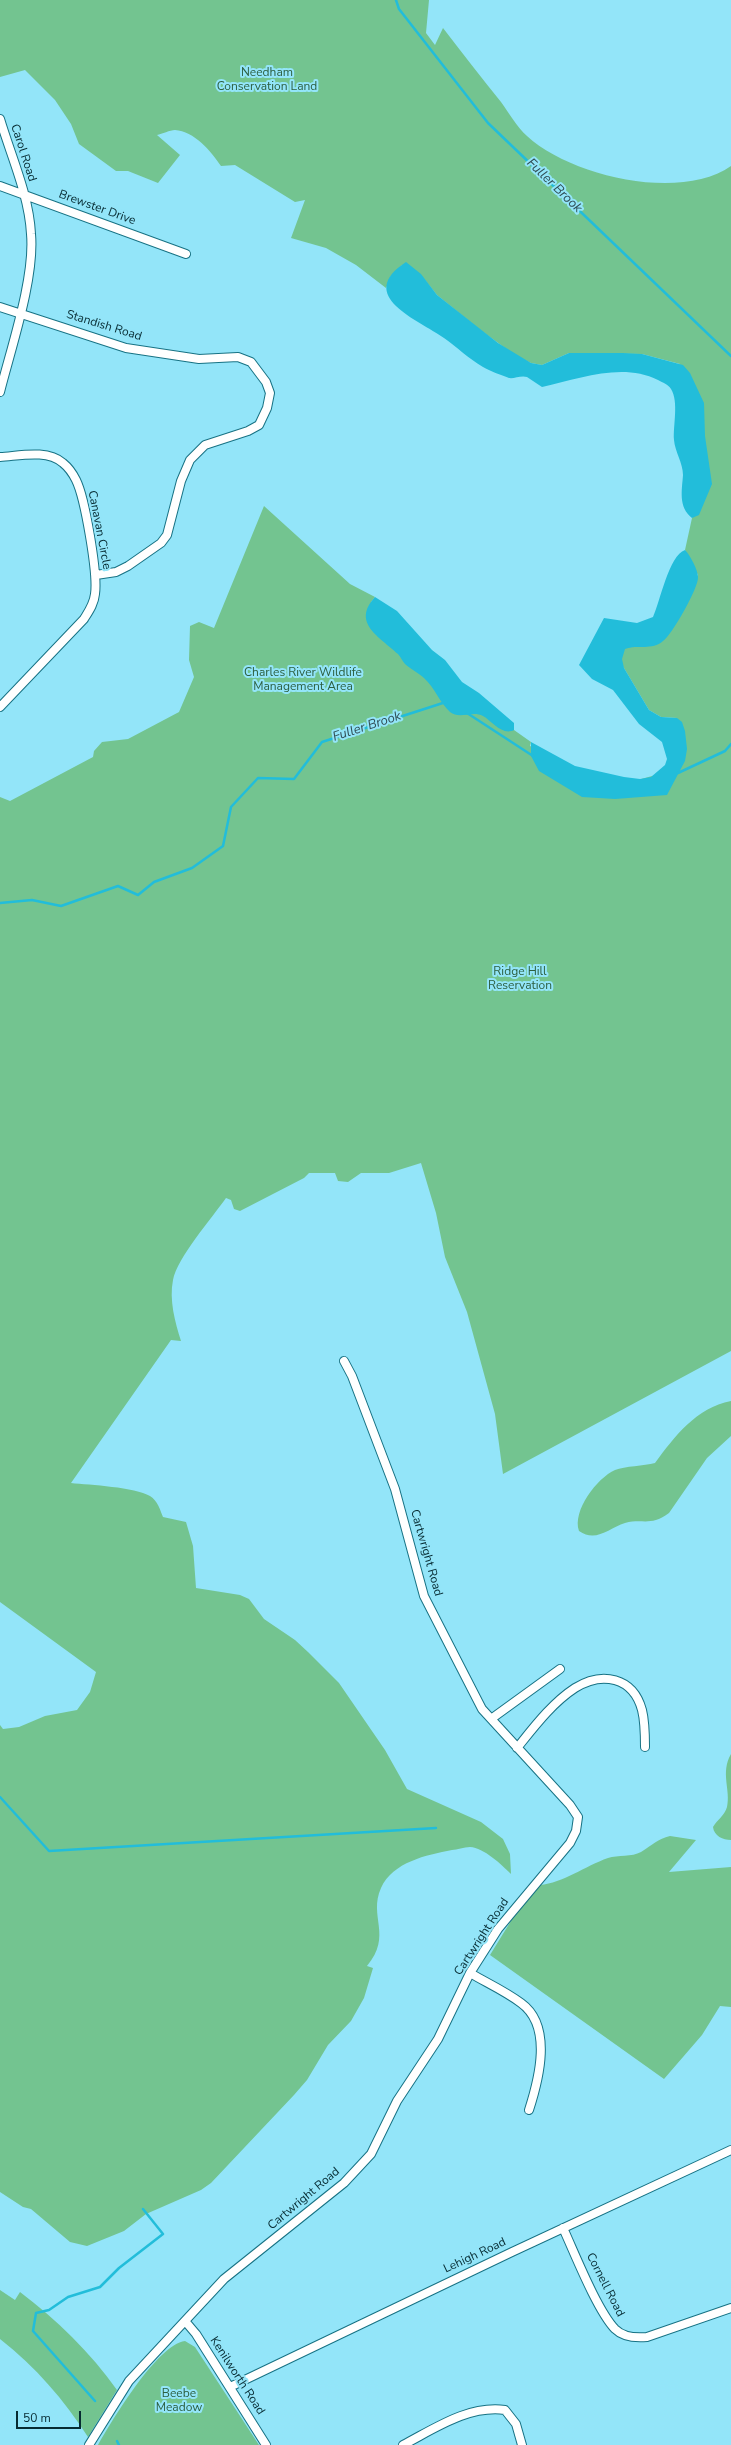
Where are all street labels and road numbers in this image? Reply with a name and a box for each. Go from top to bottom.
street label: Carol Road [7,122,39,184]
street label: Brewster Drive [57,187,137,229]
street label: Standish Road [65,308,143,344]
street label: Canavan Circle [84,489,114,571]
street label: Cartwright Road [407,1508,445,1598]
street label: Cartwright Road [452,1896,512,1978]
street label: Cartwright Road [265,2165,343,2233]
street label: Lehigh Road [441,2235,509,2277]
street label: Cornell Road [583,2251,627,2319]
street label: Kenilworth Road [206,2334,268,2418]

